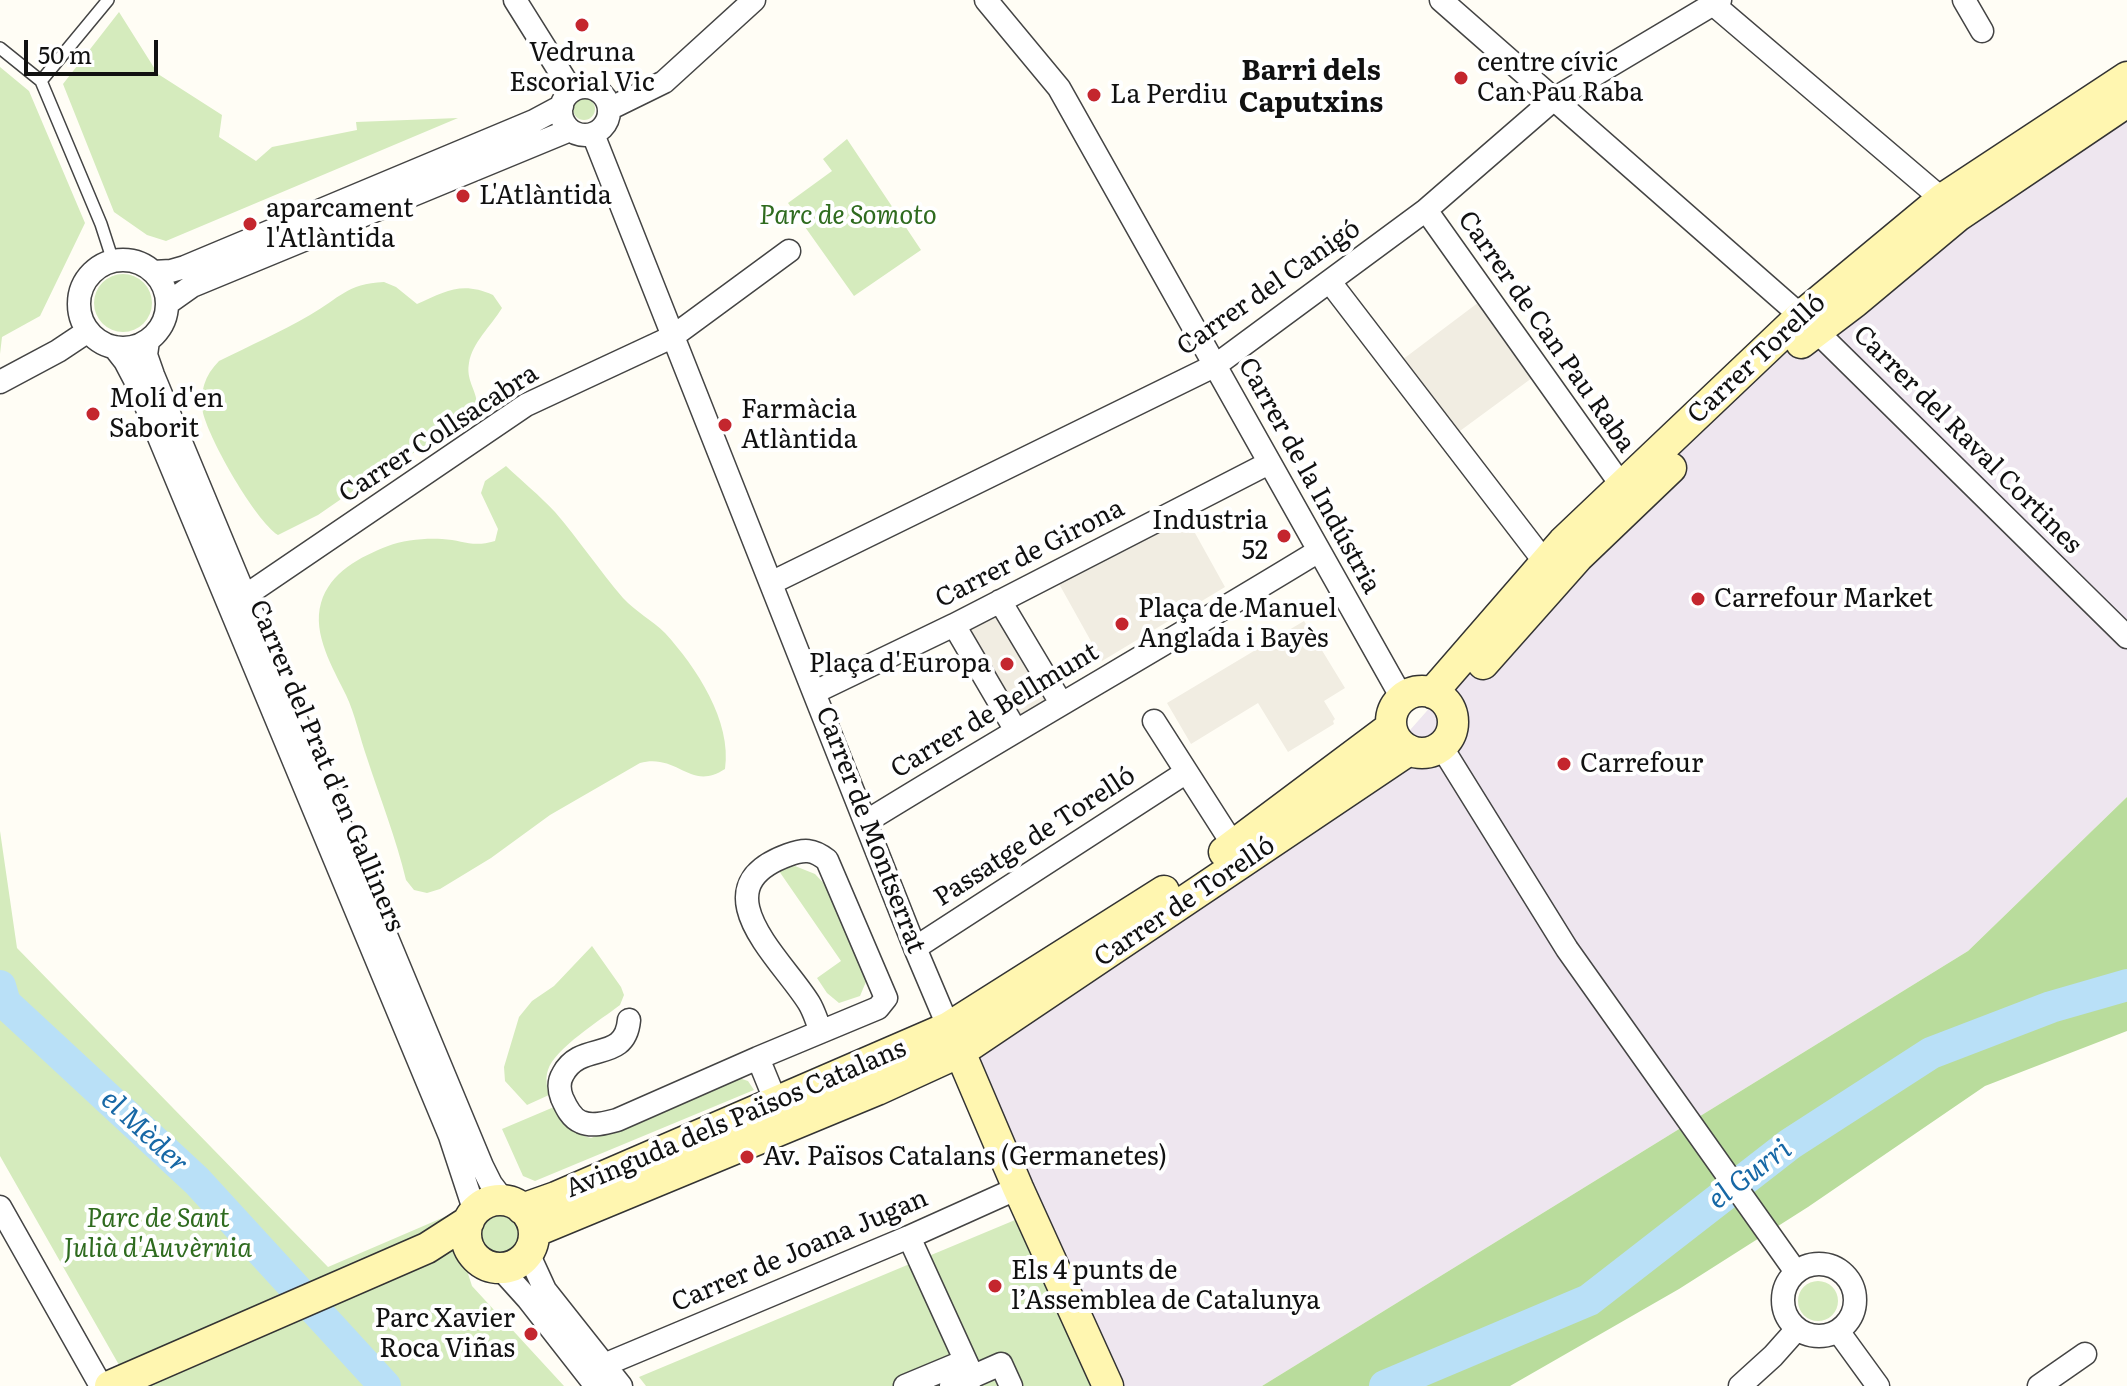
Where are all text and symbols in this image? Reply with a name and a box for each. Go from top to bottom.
marker: Vedruna Escorial Vic [573,16,591,34]
scale bar [28,24,162,74]
text: 50 m [38,36,92,71]
place label: Vedruna Escorial Vic [509,37,655,98]
place label: centre cívic Can Pau Raba [1477,47,1643,108]
district label: Barri dels Caputxins [1239,55,1383,121]
marker: centre cívic Can Pau Raba [1452,69,1470,87]
place label: La Perdiu [1110,79,1228,111]
marker: La Perdiu [1085,86,1103,104]
place label: L'Atlàntida [479,180,612,212]
marker: L'Atlàntida [454,187,472,205]
place label: aparcament l'Atlàntida [266,193,414,254]
park label: Parc de Somoto [759,200,937,232]
street label: Carrer de Can Pau Raba [1451,205,1641,459]
street label: Carrer del Canigó [1172,213,1366,363]
marker: aparcament l'Atlàntida [241,215,259,233]
street label: Carrer Torelló [1682,287,1832,431]
street label: Carrer del Raval Cortines [1846,319,2088,561]
street label: Carrer de la Indústria [1231,352,1387,600]
street label: Carrer Collsacabra [334,358,544,510]
place label: Molí d'en Saborit [109,383,224,444]
place label: Farmàcia Atlàntida [741,394,857,456]
marker: Molí d'en Saborit [84,405,102,423]
marker: Farmàcia Atlàntida [716,416,734,434]
street label: Carrer de Girona [930,493,1130,615]
place label: Industria 52 [1152,505,1268,566]
marker: Industria 52 [1275,527,1293,545]
place label: Carrefour Market [1714,583,1933,615]
marker: Carrefour Market [1689,590,1707,608]
place label: Plaça de Manuel Anglada i Bayès [1138,593,1337,654]
street label: Carrer del Prat d'en Galliners [242,596,410,936]
marker: Plaça de Manuel Anglada i Bayès [1113,615,1131,633]
street label: Carrer de Bellmunt [886,637,1104,785]
place label: Plaça d'Europa [809,648,991,680]
marker: Plaça d'Europa [998,655,1016,673]
street label: Carrer de Montserrat [809,702,931,958]
place label: Carrefour [1580,748,1703,780]
marker: Carrefour [1555,755,1573,773]
street label: Passatge de Torelló [929,760,1141,914]
street label: Carrer de Torelló [1089,830,1281,974]
street label: Avinguda dels Països Catalans [561,1033,911,1205]
water label: el Mèder [93,1083,195,1181]
water label: el Gurri [1702,1133,1798,1217]
place label: Av. Països Catalans (Germanetes) [763,1141,1167,1173]
marker: Av. Països Catalans (Germanetes) [738,1148,756,1166]
street label: Carrer de Joana Jugan [667,1183,933,1319]
park label: Parc de Sant Julià d'Auvèrnia [64,1203,252,1264]
place label: Els 4 punts de l’Assemblea de Catalunya [1011,1255,1320,1316]
marker: Els 4 punts de l’Assemblea de Catalunya [986,1277,1004,1295]
place label: Parc Xavier Roca Viñas [374,1303,515,1364]
marker: Parc Xavier Roca Viñas [522,1325,540,1343]

